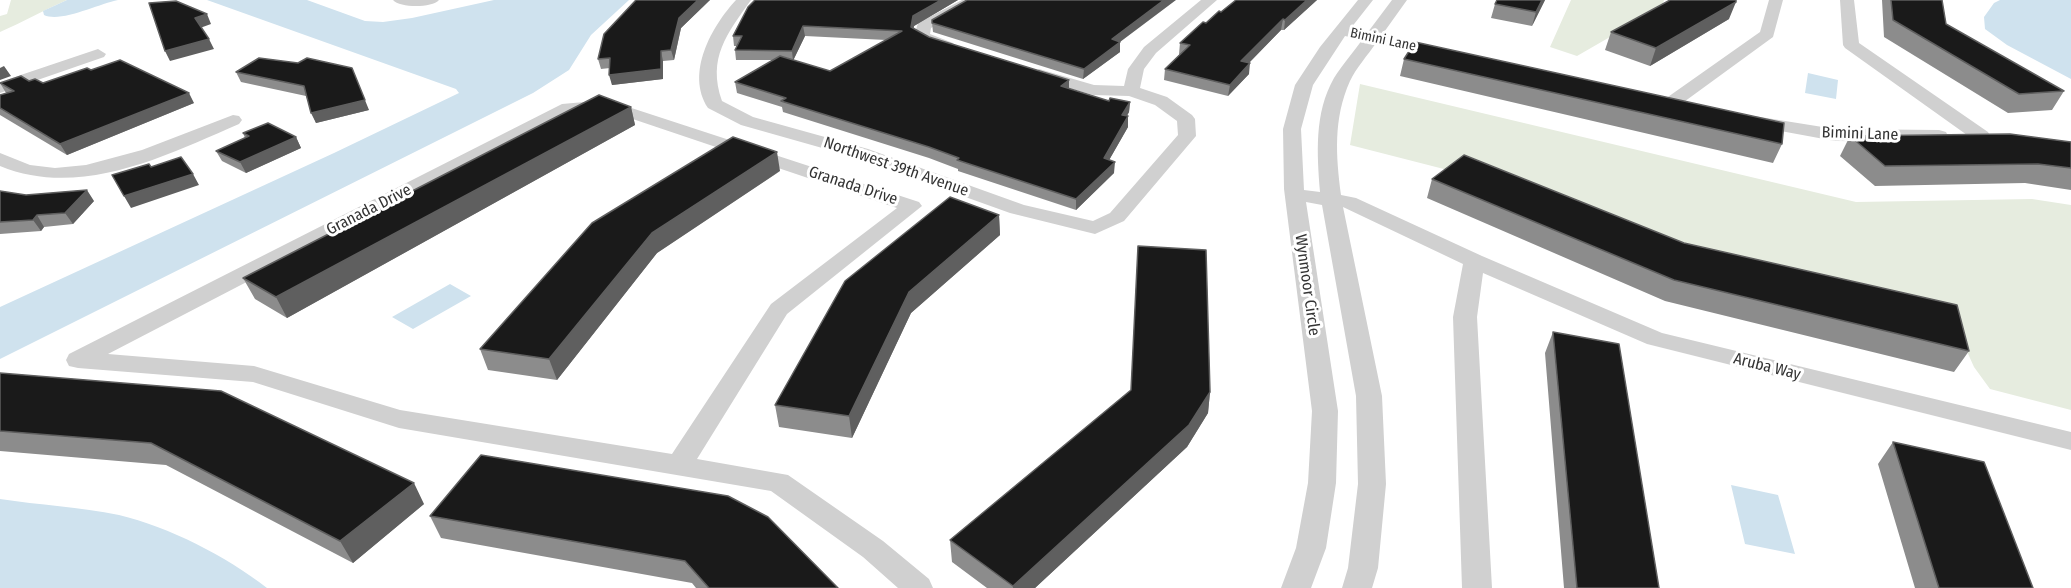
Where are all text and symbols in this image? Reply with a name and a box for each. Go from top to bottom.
street label: Bimini Lane [1349,25,1417,55]
street label: Bimini Lane [1821,123,1899,145]
street label: Northwest 39th Avenue [821,133,971,201]
street label: Granada Drive [806,163,900,209]
street label: Granada Drive [323,180,415,240]
street label: Wynmoor Circle [1290,233,1324,337]
street label: Aruba Way [1731,349,1803,385]

